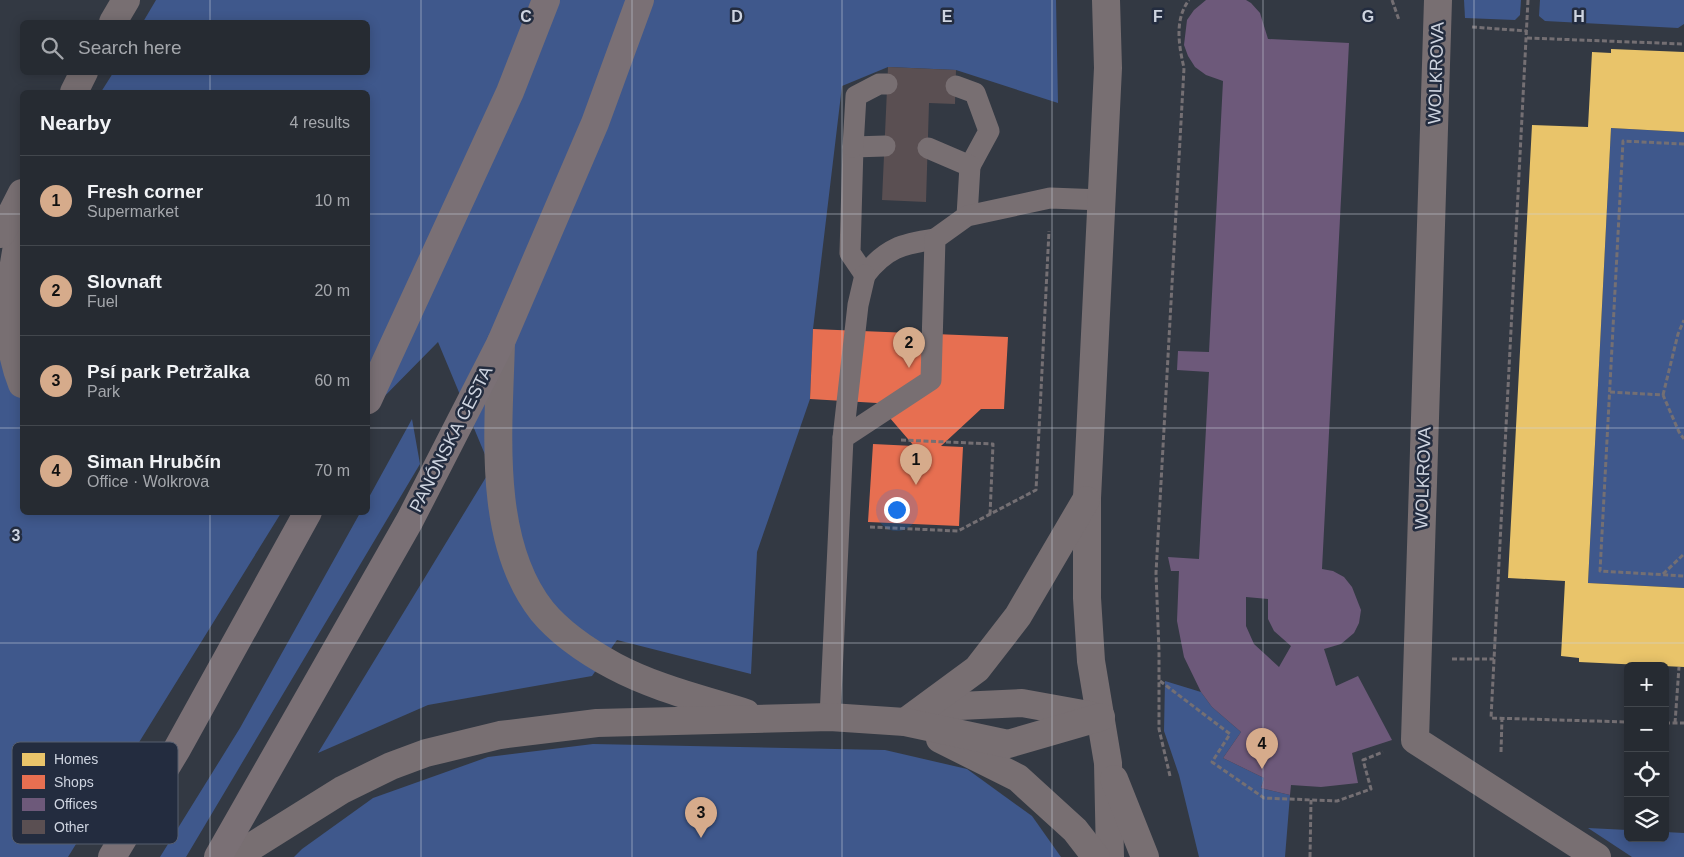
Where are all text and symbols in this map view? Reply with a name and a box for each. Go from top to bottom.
text: C [520,8,532,25]
text: D [731,8,743,25]
text: E [942,8,953,25]
text: F [1153,8,1163,25]
text: G [1362,8,1374,25]
text: H [1573,8,1585,25]
search box [20,20,370,75]
street label: WOLKROVA [1424,21,1448,125]
icon: search [38,34,66,62]
text: Search here [78,37,182,58]
text: Nearby [40,111,111,134]
text: 4 results [290,114,350,131]
text: Fresh corner [87,181,203,202]
text: 1 [52,192,60,209]
text: 10 m [314,192,350,209]
text: Supermarket [87,203,179,220]
text: Slovnaft [87,271,162,292]
text: 2 [52,282,60,299]
text: 20 m [314,282,350,299]
text: Fuel [87,293,118,310]
pin: 2 [893,327,925,368]
text: Psí park Petržalka [87,361,250,382]
street label: PANÓNSKA CESTA [405,362,497,515]
text: 3 [52,372,60,389]
text: 60 m [314,372,350,389]
text: Park [87,383,120,400]
street label: WOLKROVA [1411,426,1435,530]
pin: 1 [900,444,932,485]
text: Siman Hrubčín [87,451,221,472]
text: 4 [52,462,60,479]
text: 70 m [314,462,350,479]
text: Office · Wolkrova [87,473,209,490]
your location [884,497,910,523]
text: 3 [12,527,21,544]
map controls [1624,662,1669,842]
button: + [1624,662,1669,707]
button: − [1624,707,1669,752]
pin: 4 [1246,728,1278,769]
legend [12,742,178,844]
text: Homes [54,751,98,767]
button: locate [1624,752,1669,797]
text: Shops [54,774,94,790]
text: Offices [54,796,97,812]
pin: 3 [685,797,717,838]
button: layers [1624,797,1669,842]
text: Other [54,819,89,835]

